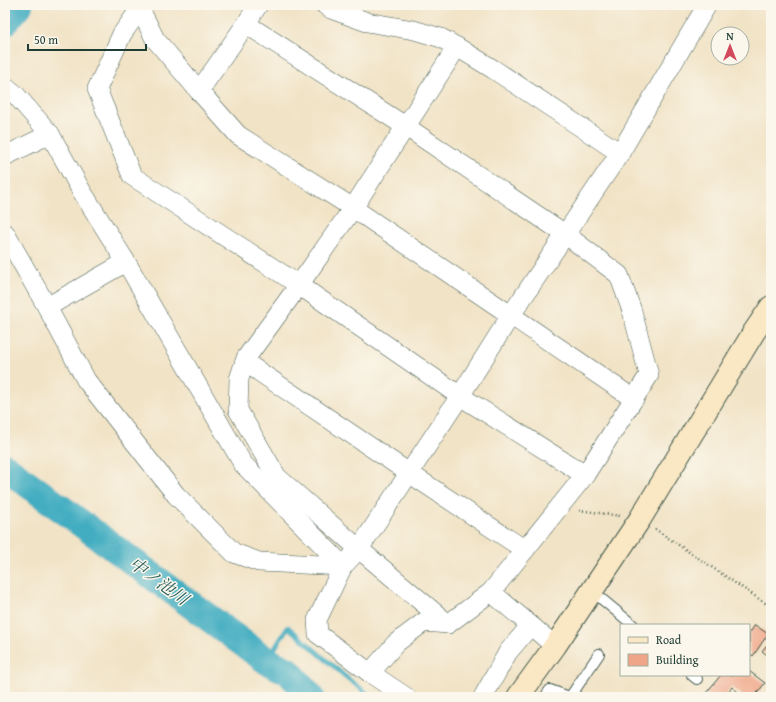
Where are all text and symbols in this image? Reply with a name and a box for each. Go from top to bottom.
scale bar [28,26,146,52]
north arrow [710,26,750,66]
text: N [726,28,734,44]
text: 50 m [34,31,58,48]
water label: 中ノ池川 [124,550,196,612]
legend [620,624,750,676]
text: Road [656,631,682,648]
text: Building [656,651,699,668]

